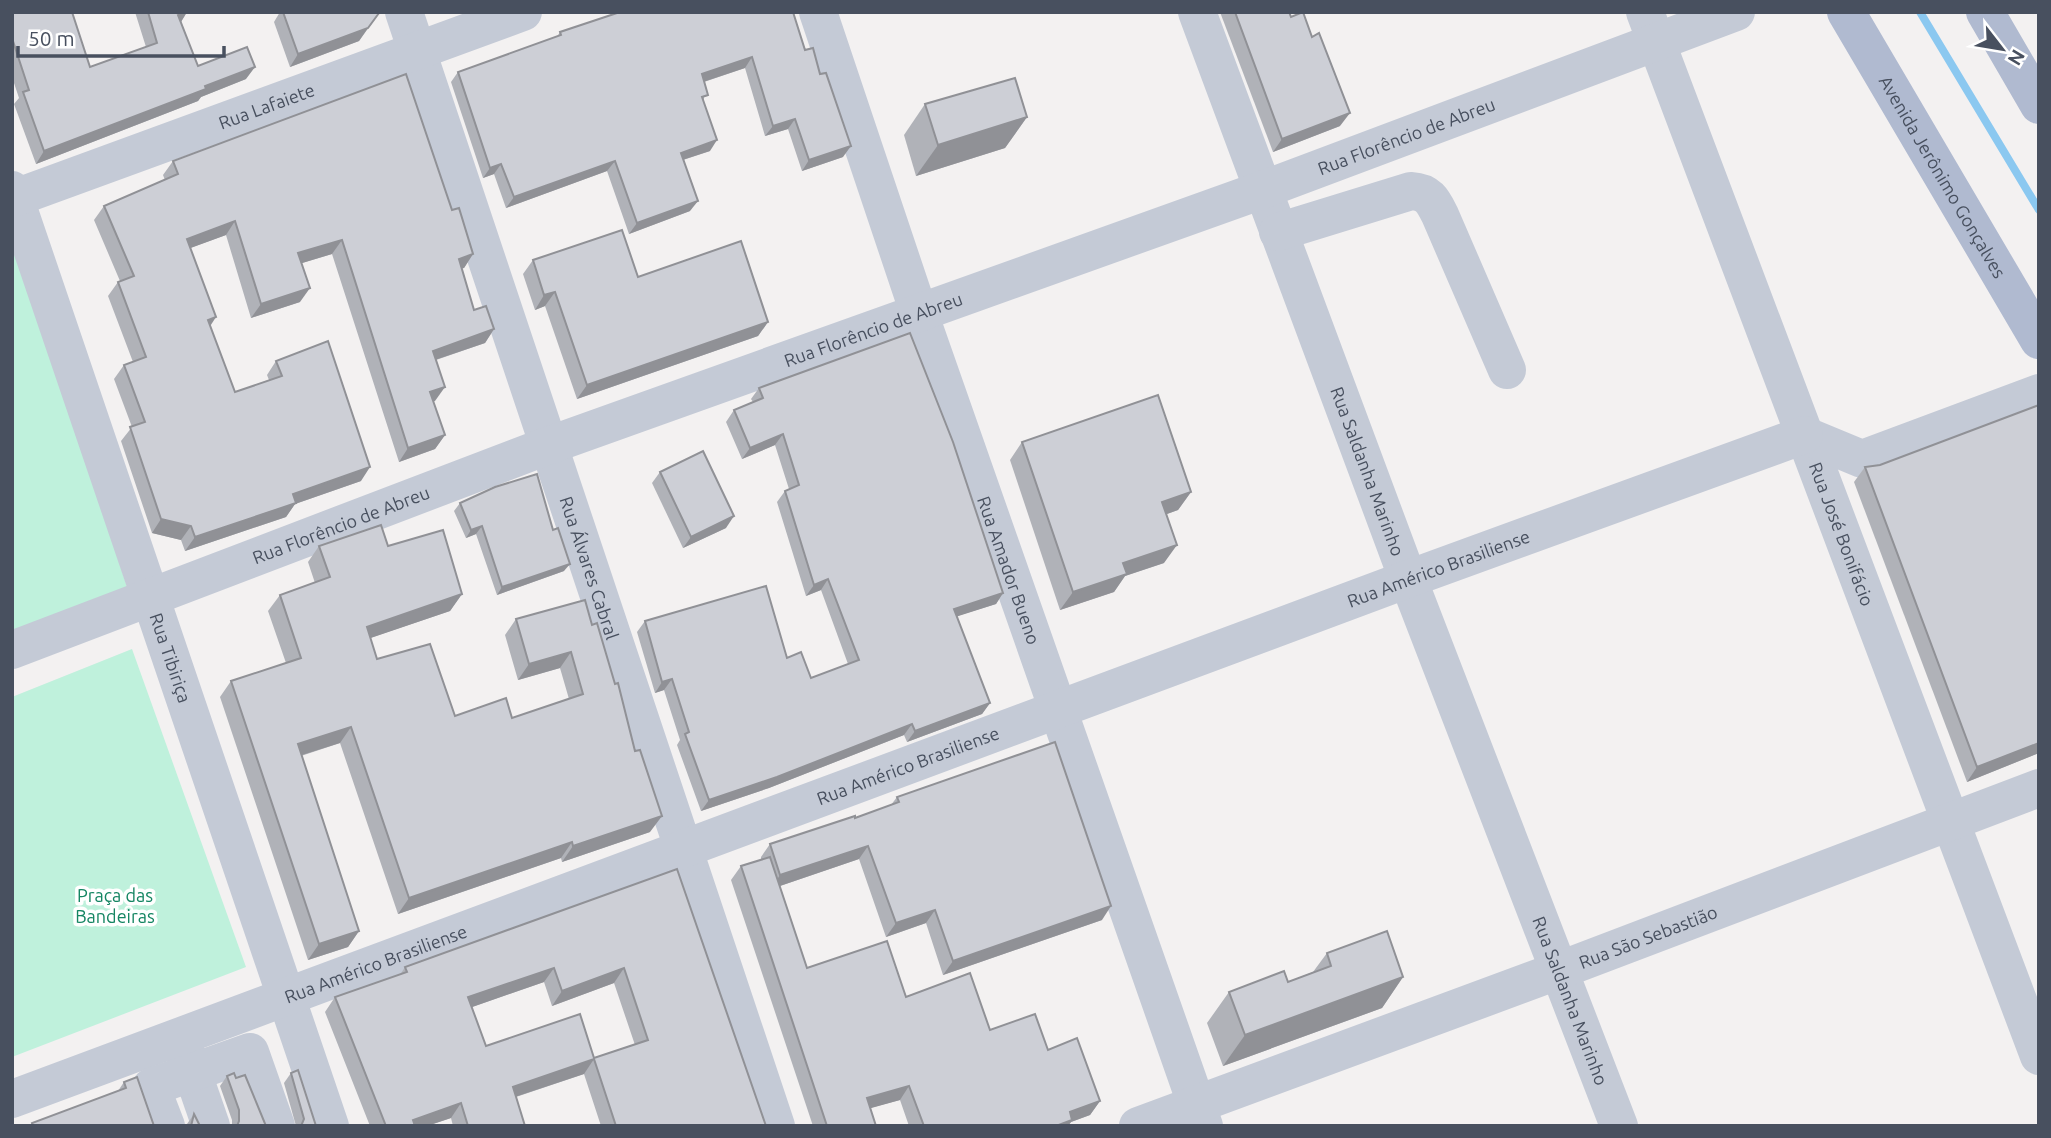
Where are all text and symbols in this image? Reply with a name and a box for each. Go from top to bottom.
scale bar [18,14,224,58]
north arrow [1967,14,2037,84]
text: 50 m [28,26,75,50]
text: N [2003,46,2030,70]
street label: Avenida Jerônimo Gonçalves [1876,72,2010,282]
street label: Rua Lafaiete [216,79,317,133]
street label: Rua Florêncio de Abreu [1315,93,1498,178]
street label: Rua Florêncio de Abreu [781,288,965,370]
street label: Rua Saldanha Marinho [1327,384,1409,559]
street label: Rua José Bonifácio [1806,459,1878,609]
street label: Rua Florêncio de Abreu [250,482,432,567]
street label: Rua Amador Bueno [974,493,1044,647]
street label: Rua Álvares Cabral [556,494,623,642]
street label: Rua Américo Brasiliense [1344,526,1532,611]
street label: Rua Tibiriça [146,610,195,705]
street label: Rua Américo Brasiliense [814,722,1002,808]
park label: Praça das Bandeiras [75,885,155,926]
street label: Rua São Sebastião [1576,901,1720,972]
street label: Rua Saldanha Marinho [1529,913,1612,1088]
street label: Rua Américo Brasiliense [282,921,470,1007]

